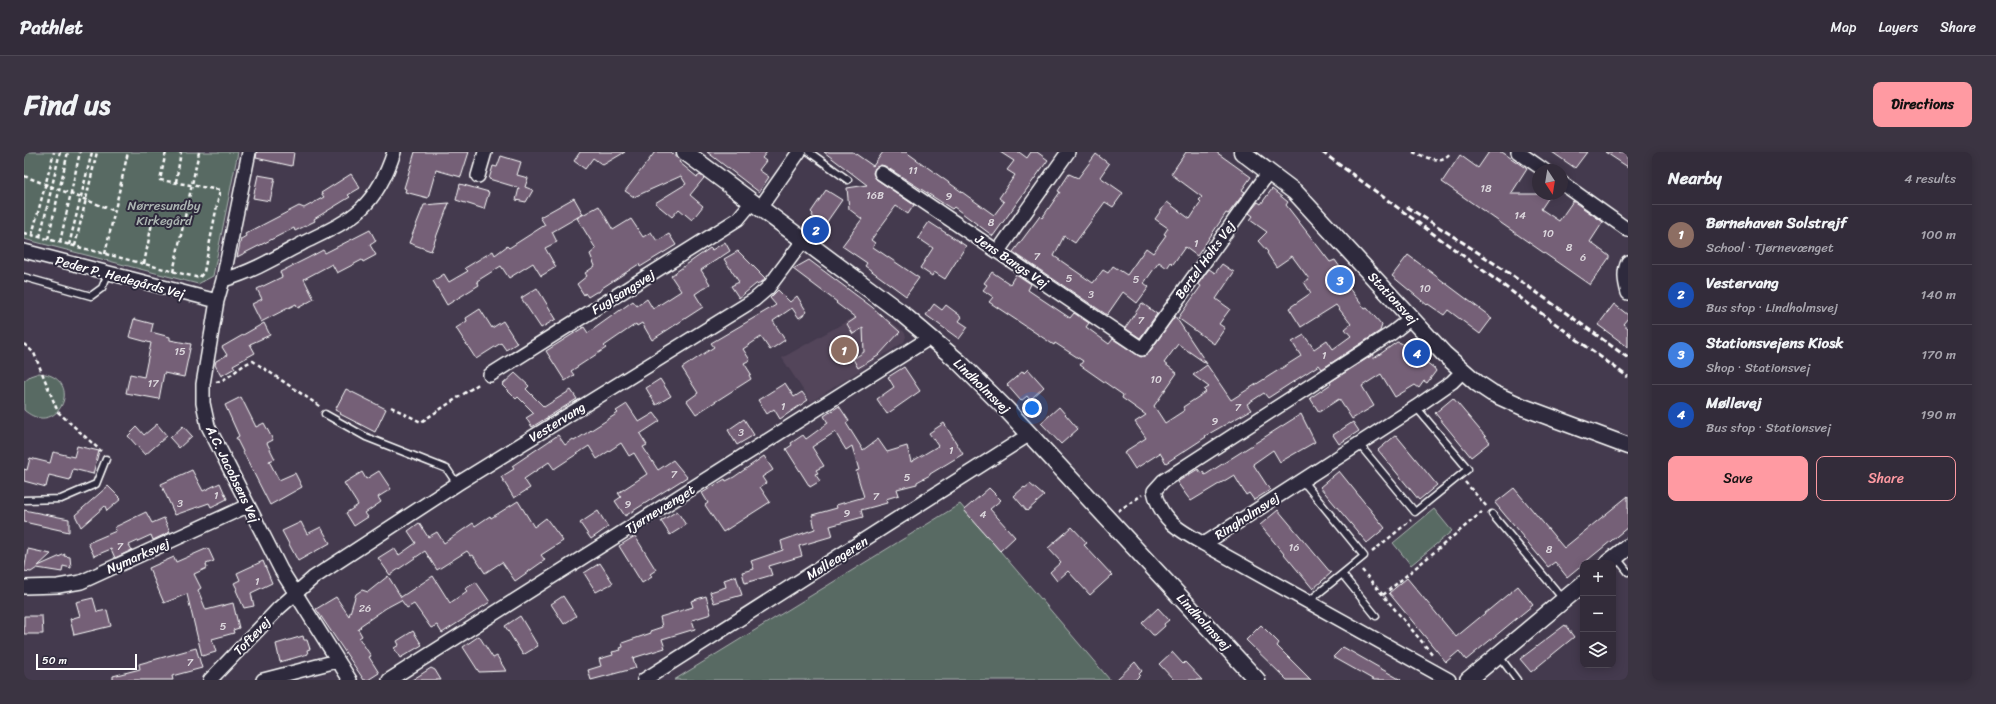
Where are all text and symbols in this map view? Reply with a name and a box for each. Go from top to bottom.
text: Pathlet [20,11,83,44]
text: Map [1831,15,1856,40]
text: Layers [1878,15,1918,40]
text: Share [1940,15,1976,40]
text: Find us [24,80,111,129]
button: Directions [1873,82,1972,127]
house number: 11 [908,161,918,180]
text: Nearby [1668,163,1722,193]
north arrow [1532,164,1568,200]
text: 4 results [1904,167,1956,190]
house number: 18 [1480,179,1492,198]
house number: 16B [866,186,884,205]
house number: 9 [946,187,953,206]
park label: Nørresundby Kirkegård [128,194,201,232]
house number: 14 [1514,206,1526,225]
text: Børnehaven Solstrejf [1706,210,1847,236]
house number: 8 [988,213,995,232]
pin: 2 [803,215,829,245]
street label: Bertel Holts Vej [1169,215,1242,304]
text: 1 [1678,223,1684,246]
text: 100 m [1921,223,1956,246]
house number: 10 [1542,224,1554,243]
street label: Jens Bangs Vej [970,227,1055,295]
house number: 1 [1194,234,1199,253]
text: School · Tjørnevænget [1706,236,1834,259]
house number: 8 [1566,238,1573,257]
house number: 7 [1034,247,1041,266]
house number: 6 [1580,248,1586,267]
street label: Peder P. Hedegårds Vej [53,249,188,306]
street label: Fuglsangsvej [587,263,660,321]
pin: 3 [1327,265,1353,295]
street label: Stationsvej [1362,266,1425,331]
house number: 5 [1066,269,1073,288]
house number: 5 [1133,270,1140,289]
text: Vestervang [1706,270,1779,296]
house number: 10 [1419,279,1431,298]
text: 2 [1677,283,1685,306]
text: 140 m [1921,283,1956,306]
house number: 3 [1088,285,1094,304]
text: Bus stop · Lindholmsvej [1706,296,1838,319]
house number: 7 [1138,311,1145,330]
text: Stationsvejens Kiosk [1706,330,1843,356]
pin: 1 [831,335,857,365]
pin: 4 [1404,338,1430,368]
house number: 15 [174,342,186,361]
text: 3 [1677,343,1685,366]
text: 170 m [1921,343,1956,366]
house number: 1 [1322,346,1327,365]
street label: Lindholmsvej [948,353,1017,420]
text: Shop · Stationsvej [1706,356,1810,379]
house number: 10 [1150,370,1162,389]
house number: 17 [148,374,159,393]
text: Møllevej [1706,390,1762,416]
street label: Vestervang [524,395,590,448]
house number: 1 [781,397,786,416]
your location [1022,398,1042,418]
house number: 7 [1235,398,1242,417]
text: 4 [1677,403,1685,426]
text: 190 m [1921,403,1956,426]
house number: 9 [1212,412,1219,431]
text: Bus stop · Stationsvej [1706,416,1831,439]
street label: A.C. Jacobsens Vej [199,421,267,528]
house number: 3 [738,423,744,442]
house number: 1 [949,441,954,460]
button: Save [1668,456,1808,501]
button: Share [1816,456,1956,501]
house number: 7 [671,465,678,484]
house number: 5 [904,468,911,487]
street label: Tjørnevænget [620,478,700,540]
house number: 1 [214,486,219,505]
street label: Ringholmsvej [1210,486,1285,546]
house number: 7 [873,487,880,506]
house number: 3 [177,494,183,513]
house number: 9 [625,495,632,514]
house number: 9 [844,504,851,523]
house number: 4 [980,505,987,524]
street label: Mølleageren [801,530,873,586]
street label: Nymarksvej [103,531,174,580]
house number: 7 [117,537,124,556]
house number: 16 [1289,538,1299,557]
house number: 8 [1546,540,1553,559]
map controls [1580,560,1616,668]
button: + [1580,560,1616,596]
house number: 1 [255,572,260,591]
street label: Lindholmsvej [1171,588,1238,657]
button: − [1580,596,1616,632]
house number: 26 [359,599,371,618]
street label: Toftevej [227,611,277,661]
house number: 5 [220,617,227,636]
button: layers [1580,632,1616,668]
text: 50 m [42,651,67,670]
scale bar [36,652,137,671]
house number: 7 [187,653,194,672]

